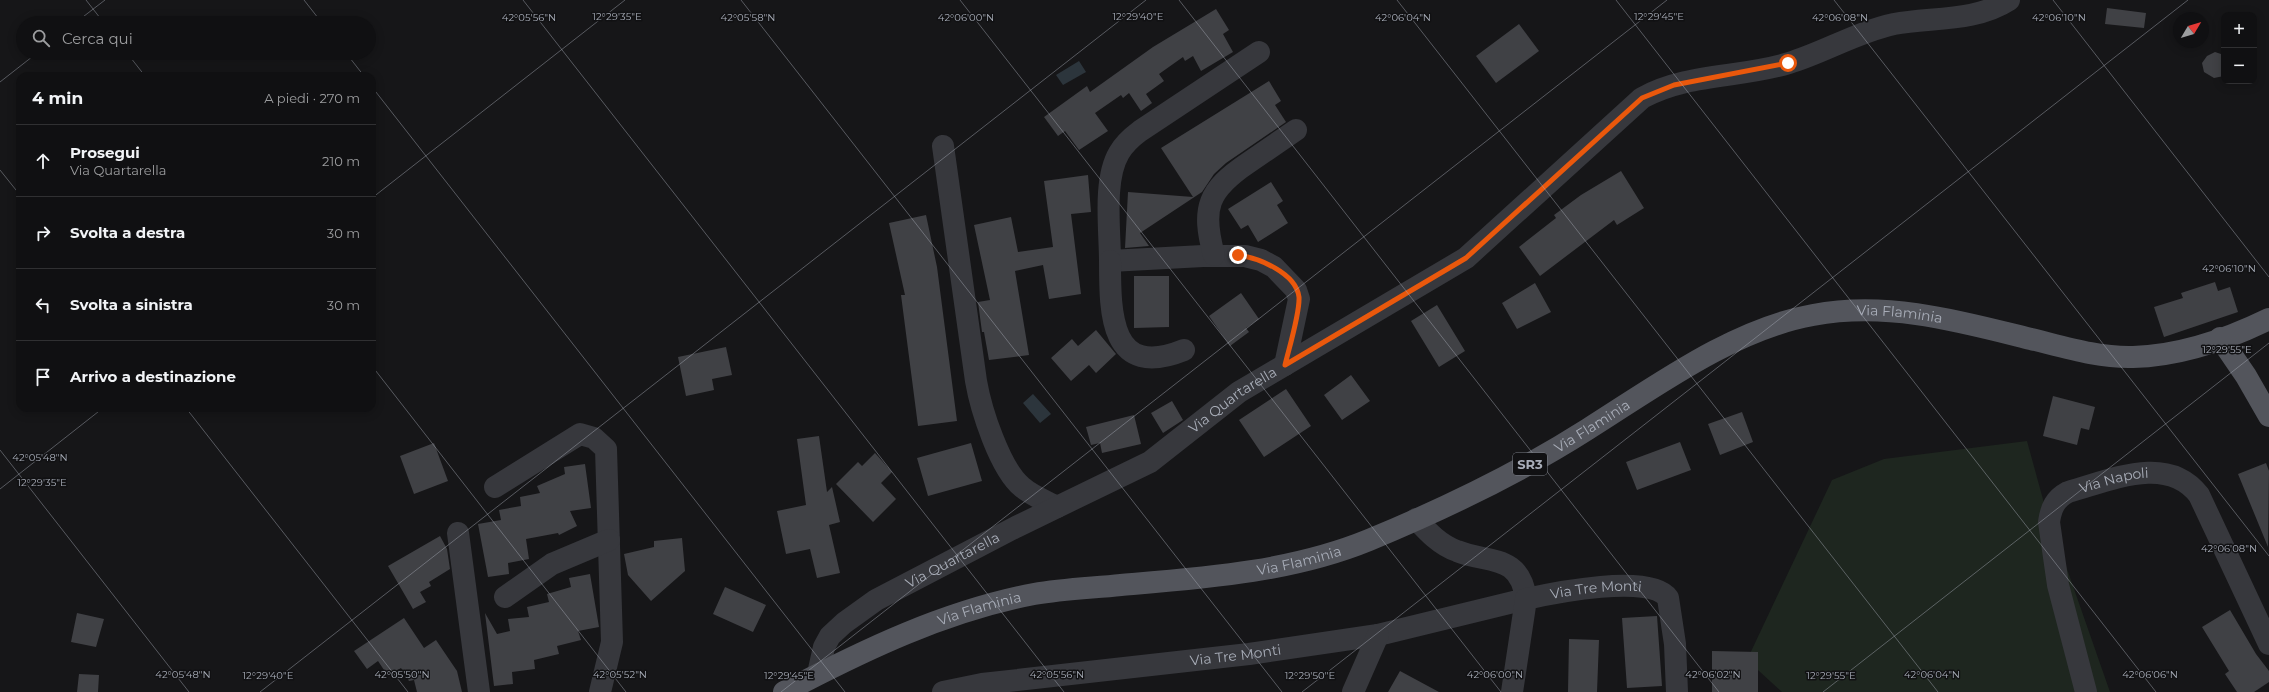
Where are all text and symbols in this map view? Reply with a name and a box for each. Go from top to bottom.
text: 12°29'35"E [592,10,642,23]
text: 12°29'40"E [1113,10,1164,23]
text: 12°29'45"E [1634,10,1684,23]
text: 42°05'56"N [502,11,556,24]
text: 42°05'58"N [721,11,775,24]
text: 42°06'00"N [938,11,994,24]
text: 42°06'04"N [1375,11,1431,24]
text: 42°06'08"N [1812,11,1868,24]
text: 42°06'10"N [2032,11,2086,24]
north arrow [2173,12,2209,48]
map controls [2221,12,2257,84]
button: + [2221,12,2257,48]
search box [16,16,376,60]
icon: search [30,27,52,49]
text: Cerca qui [62,29,133,48]
button: − [2221,48,2257,84]
route start [1779,54,1797,72]
text: 4 min [32,88,83,108]
text: A piedi · 270 m [264,90,360,106]
text: Prosegui [70,143,140,162]
icon: ahead [32,150,54,172]
text: 210 m [322,153,360,169]
text: Via Quartarella [70,162,166,178]
icon: right [32,222,54,244]
text: Svolta a destra [70,223,185,242]
text: 30 m [327,225,360,241]
route end [1229,246,1247,264]
text: 42°06'10"N [2202,262,2256,275]
icon: left [32,294,54,316]
text: Svolta a sinistra [70,295,193,314]
text: 30 m [327,297,360,313]
street label: Via Flaminia [1857,301,1944,327]
text: 12°29'55"E [2202,343,2252,356]
street label: Via Quartarella [1185,363,1280,437]
icon: arrive [32,366,54,388]
text: Arrivo a destinazione [70,367,236,386]
street label: Via Flaminia [1551,395,1633,457]
text: 42°05'48"N [12,451,68,464]
road number: SR3 [1513,453,1547,475]
street label: Via Napoli [2077,464,2149,497]
text: 12°29'35"E [17,476,67,489]
street label: Via Quartarella [902,528,1003,592]
street label: Via Flaminia [1255,542,1344,579]
text: 42°06'08"N [2201,542,2257,555]
street label: Via Tre Monti [1549,577,1643,603]
street label: Via Flaminia [935,588,1023,629]
street label: Via Tre Monti [1189,640,1282,670]
text: 42°05'48"N [155,668,211,681]
text: 42°05'50"N [374,668,430,681]
text: 42°05'52"N [593,668,647,681]
text: 42°05'56"N [1030,668,1084,681]
text: 42°06'00"N [1467,668,1523,681]
text: 42°06'02"N [1685,668,1741,681]
text: 42°06'04"N [1904,668,1960,681]
text: 42°06'06"N [2122,668,2178,681]
text: 12°29'40"E [243,669,294,682]
text: 12°29'45"E [764,669,814,682]
text: 12°29'50"E [1285,669,1336,682]
text: 12°29'55"E [1806,669,1856,682]

